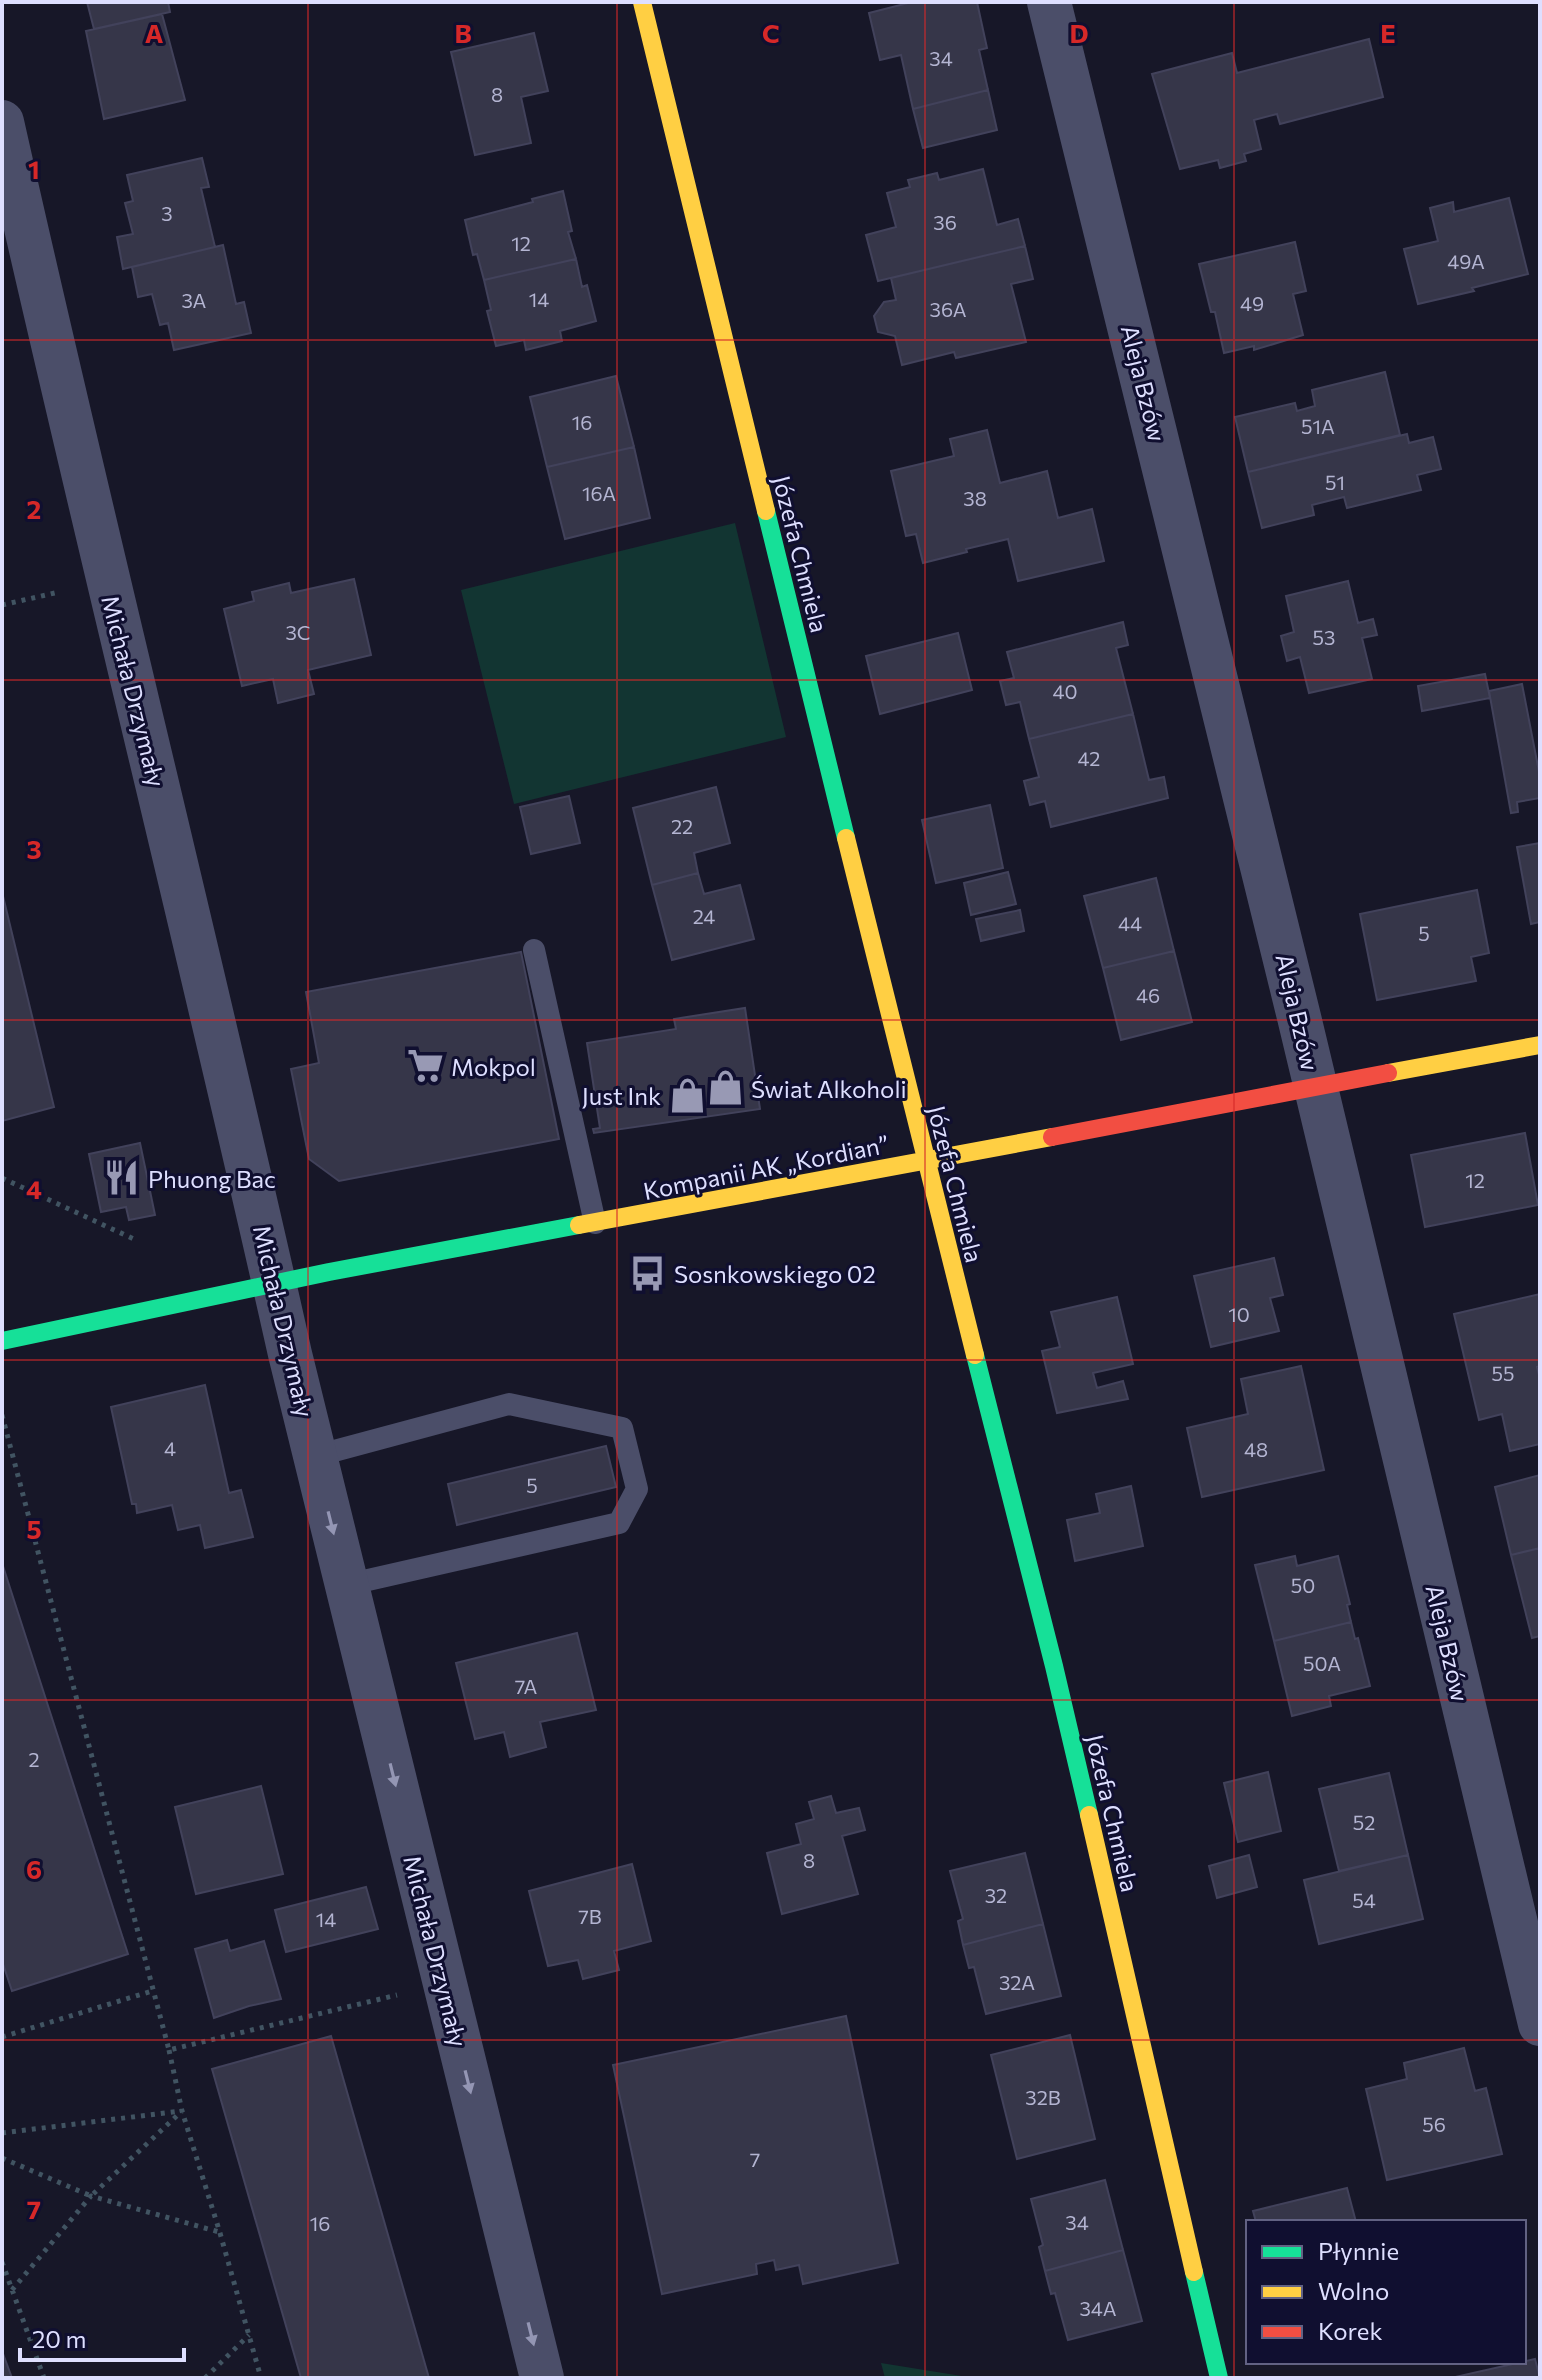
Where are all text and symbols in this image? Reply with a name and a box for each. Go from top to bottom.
text: A [145,17,164,48]
text: B [454,17,472,48]
text: C [762,17,780,48]
text: D [1069,17,1089,48]
text: E [1380,17,1396,48]
house number: 34 [929,46,953,70]
house number: 8 [491,82,503,106]
text: 1 [28,153,40,184]
house number: 3 [161,201,173,225]
house number: 36 [933,210,957,234]
house number: 12 [511,231,531,255]
house number: 49A [1447,249,1485,273]
house number: 14 [529,287,549,311]
house number: 3A [182,288,207,312]
house number: 49 [1240,291,1264,315]
house number: 36A [930,297,967,321]
street label: Aleja Bzów [1116,322,1172,444]
house number: 16 [572,410,592,434]
house number: 51A [1301,414,1335,438]
house number: 51 [1325,470,1345,494]
street label: Józefa Chmiela [767,473,835,635]
house number: 16A [582,481,616,505]
house number: 38 [963,486,987,510]
text: 2 [27,493,41,524]
street label: Michała Drzymały [96,592,172,790]
house number: 3C [285,620,311,644]
house number: 53 [1313,625,1335,649]
house number: 40 [1052,679,1078,703]
house number: 42 [1078,746,1100,770]
house number: 22 [671,814,693,838]
text: 3 [26,833,42,864]
house number: 24 [693,904,715,928]
house number: 44 [1118,911,1142,935]
house number: 5 [1418,921,1430,945]
street label: Aleja Bzów [1270,951,1326,1073]
house number: 46 [1136,983,1160,1007]
supermarket icon: Mokpol [406,1047,444,1085]
place label: Mokpol [451,1052,536,1081]
shop icon: Świat Alkoholi [706,1069,744,1107]
place label: Świat Alkoholi [751,1074,907,1103]
shop icon: Just Ink [668,1076,706,1114]
place label: Just Ink [582,1081,661,1110]
street label: Józefa Chmiela [922,1103,990,1265]
street label: Kompanii AK „Kordian” [641,1129,891,1205]
restaurant icon: Phuong Bac [103,1159,141,1197]
place label: Phuong Bac [148,1164,276,1193]
house number: 12 [1465,1168,1485,1192]
text: 4 [26,1173,42,1204]
street label: Michała Drzymały [248,1222,320,1420]
bus stop icon: Sosnkowskiego 02 [629,1254,667,1292]
place label: Sosnkowskiego 02 [674,1259,876,1288]
house number: 10 [1228,1302,1250,1326]
house number: 55 [1492,1361,1514,1385]
house number: 4 [164,1436,176,1460]
house number: 48 [1244,1437,1268,1461]
house number: 5 [526,1473,538,1497]
one-way arrow [325,1510,338,1535]
text: 5 [26,1513,42,1544]
house number: 50 [1291,1573,1315,1597]
street label: Aleja Bzów [1420,1582,1476,1704]
house number: 50A [1303,1651,1341,1675]
house number: 7A [515,1674,538,1698]
street label: Józefa Chmiela [1081,1731,1145,1895]
house number: 2 [28,1747,40,1771]
one-way arrow [387,1763,400,1788]
house number: 52 [1353,1810,1375,1834]
house number: 8 [803,1848,815,1872]
street label: Michała Drzymały [398,1852,474,2050]
text: 6 [26,1853,42,1884]
house number: 32 [985,1883,1007,1907]
house number: 54 [1352,1888,1376,1912]
house number: 7B [578,1904,602,1928]
house number: 14 [316,1907,336,1931]
house number: 32A [999,1970,1035,1994]
one-way arrow [463,2070,475,2095]
house number: 32B [1025,2085,1061,2109]
house number: 56 [1422,2112,1446,2136]
house number: 7 [750,2147,760,2171]
text: 7 [27,2193,41,2224]
house number: 34 [1065,2210,1089,2234]
house number: 16 [310,2211,330,2235]
legend [1246,2220,1526,2364]
text: Płynnie [1318,2236,1399,2265]
text: Wolno [1318,2276,1389,2305]
house number: 34A [1079,2296,1117,2320]
scale bar [20,2312,184,2362]
text: Korek [1318,2316,1382,2345]
one-way arrow [525,2322,538,2347]
text: 20 m [32,2324,86,2353]

